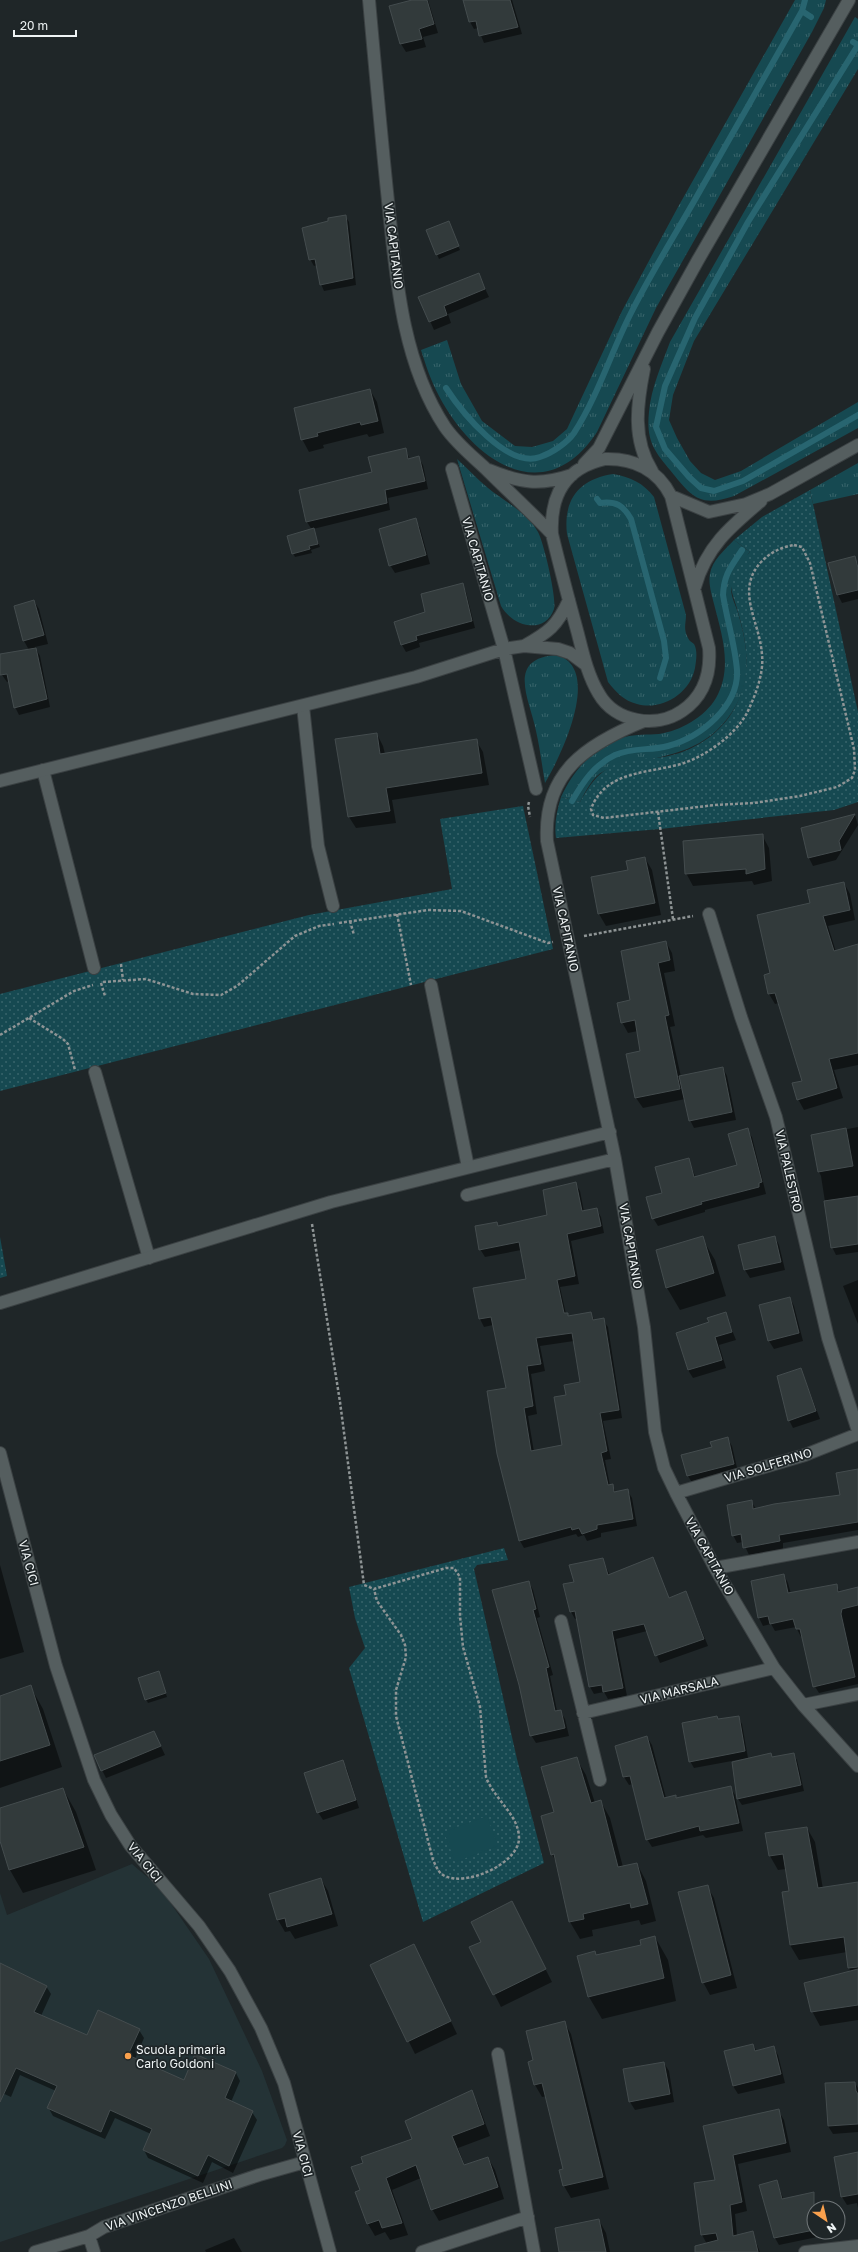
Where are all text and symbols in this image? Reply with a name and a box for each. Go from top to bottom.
scale bar [14,12,76,38]
text: 20 m [20,18,48,33]
street label: VIA CAPITANIO [381,202,407,290]
street label: VIA CAPITANIO [459,515,497,603]
street label: VIA CAPITANIO [550,885,582,973]
street label: VIA PALESTRO [772,1128,806,1214]
street label: VIA CAPITANIO [616,1202,646,1290]
street label: VIA SOLFERINO [722,1445,814,1485]
street label: VIA CAPITANIO [682,1514,738,1598]
street label: VIA CICI [16,1538,42,1588]
street label: VIA MARSALA [638,1673,720,1707]
street label: VIA CICI [124,1839,166,1885]
place label: Scuola primaria Carlo Goldoni [136,2042,226,2071]
marker: Scuola primaria Carlo Goldoni [123,2051,133,2061]
street label: VIA CICI [290,2129,316,2179]
street label: VIA VINCENZO BELLINI [104,2176,234,2234]
north arrow [806,2200,846,2240]
text: N [825,2221,839,2236]

